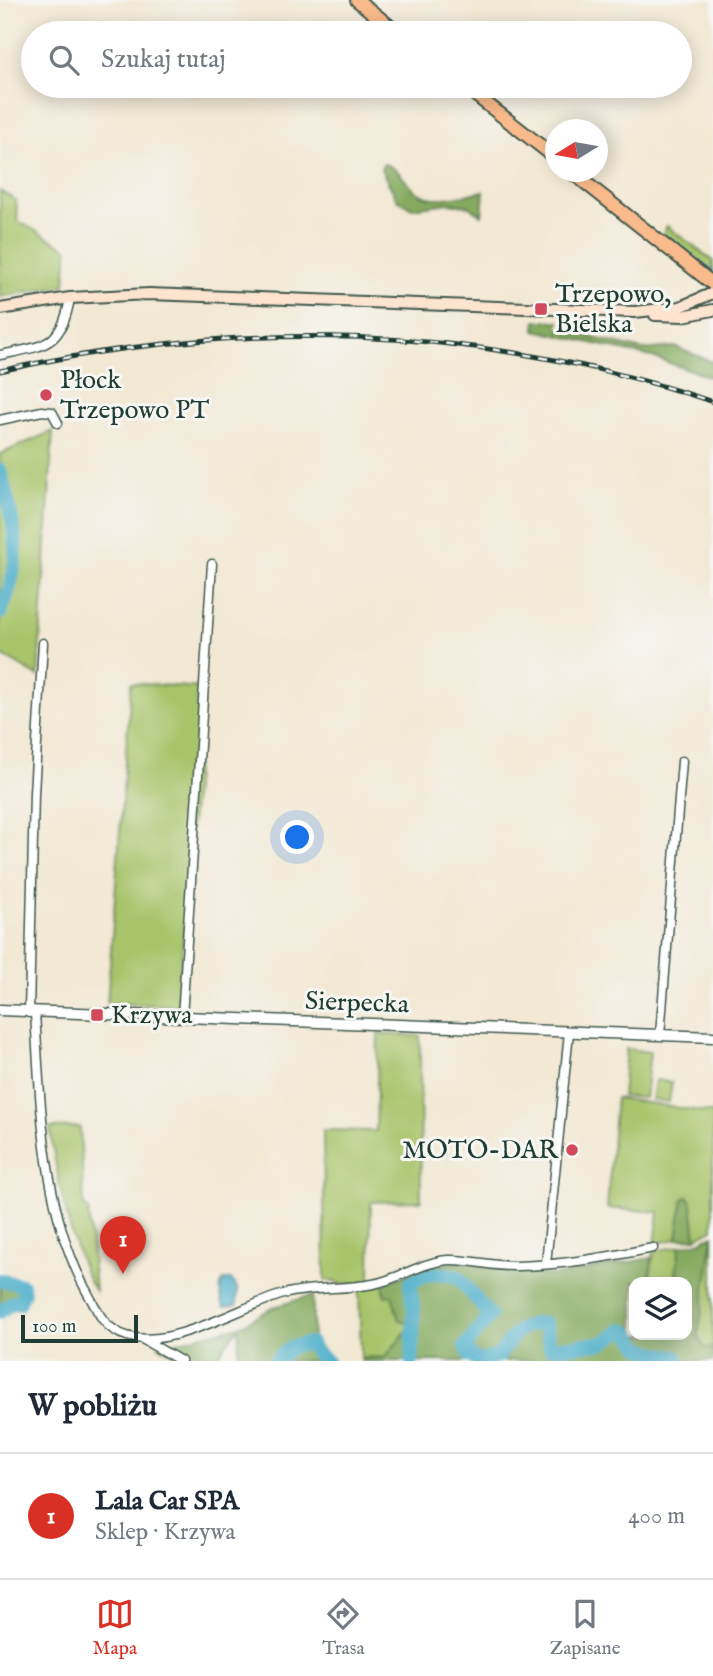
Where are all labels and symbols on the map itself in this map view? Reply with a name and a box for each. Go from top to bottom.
north arrow [545,119,608,182]
place label: Trzepowo, Bielska [555,278,671,341]
marker: Trzepowo, Bielska [533,301,549,317]
place label: Płock Trzepowo PT [60,364,209,427]
marker: Płock Trzepowo PT [38,387,54,403]
your location [280,820,314,854]
street label: Sierpecka [304,985,410,1021]
place label: Krzywa [111,999,193,1032]
marker: Krzywa [89,1007,105,1023]
place label: MOTO-DAR [402,1134,559,1167]
marker: MOTO-DAR [564,1142,580,1158]
pin: 1 [100,1216,146,1274]
scale bar [21,1312,138,1344]

